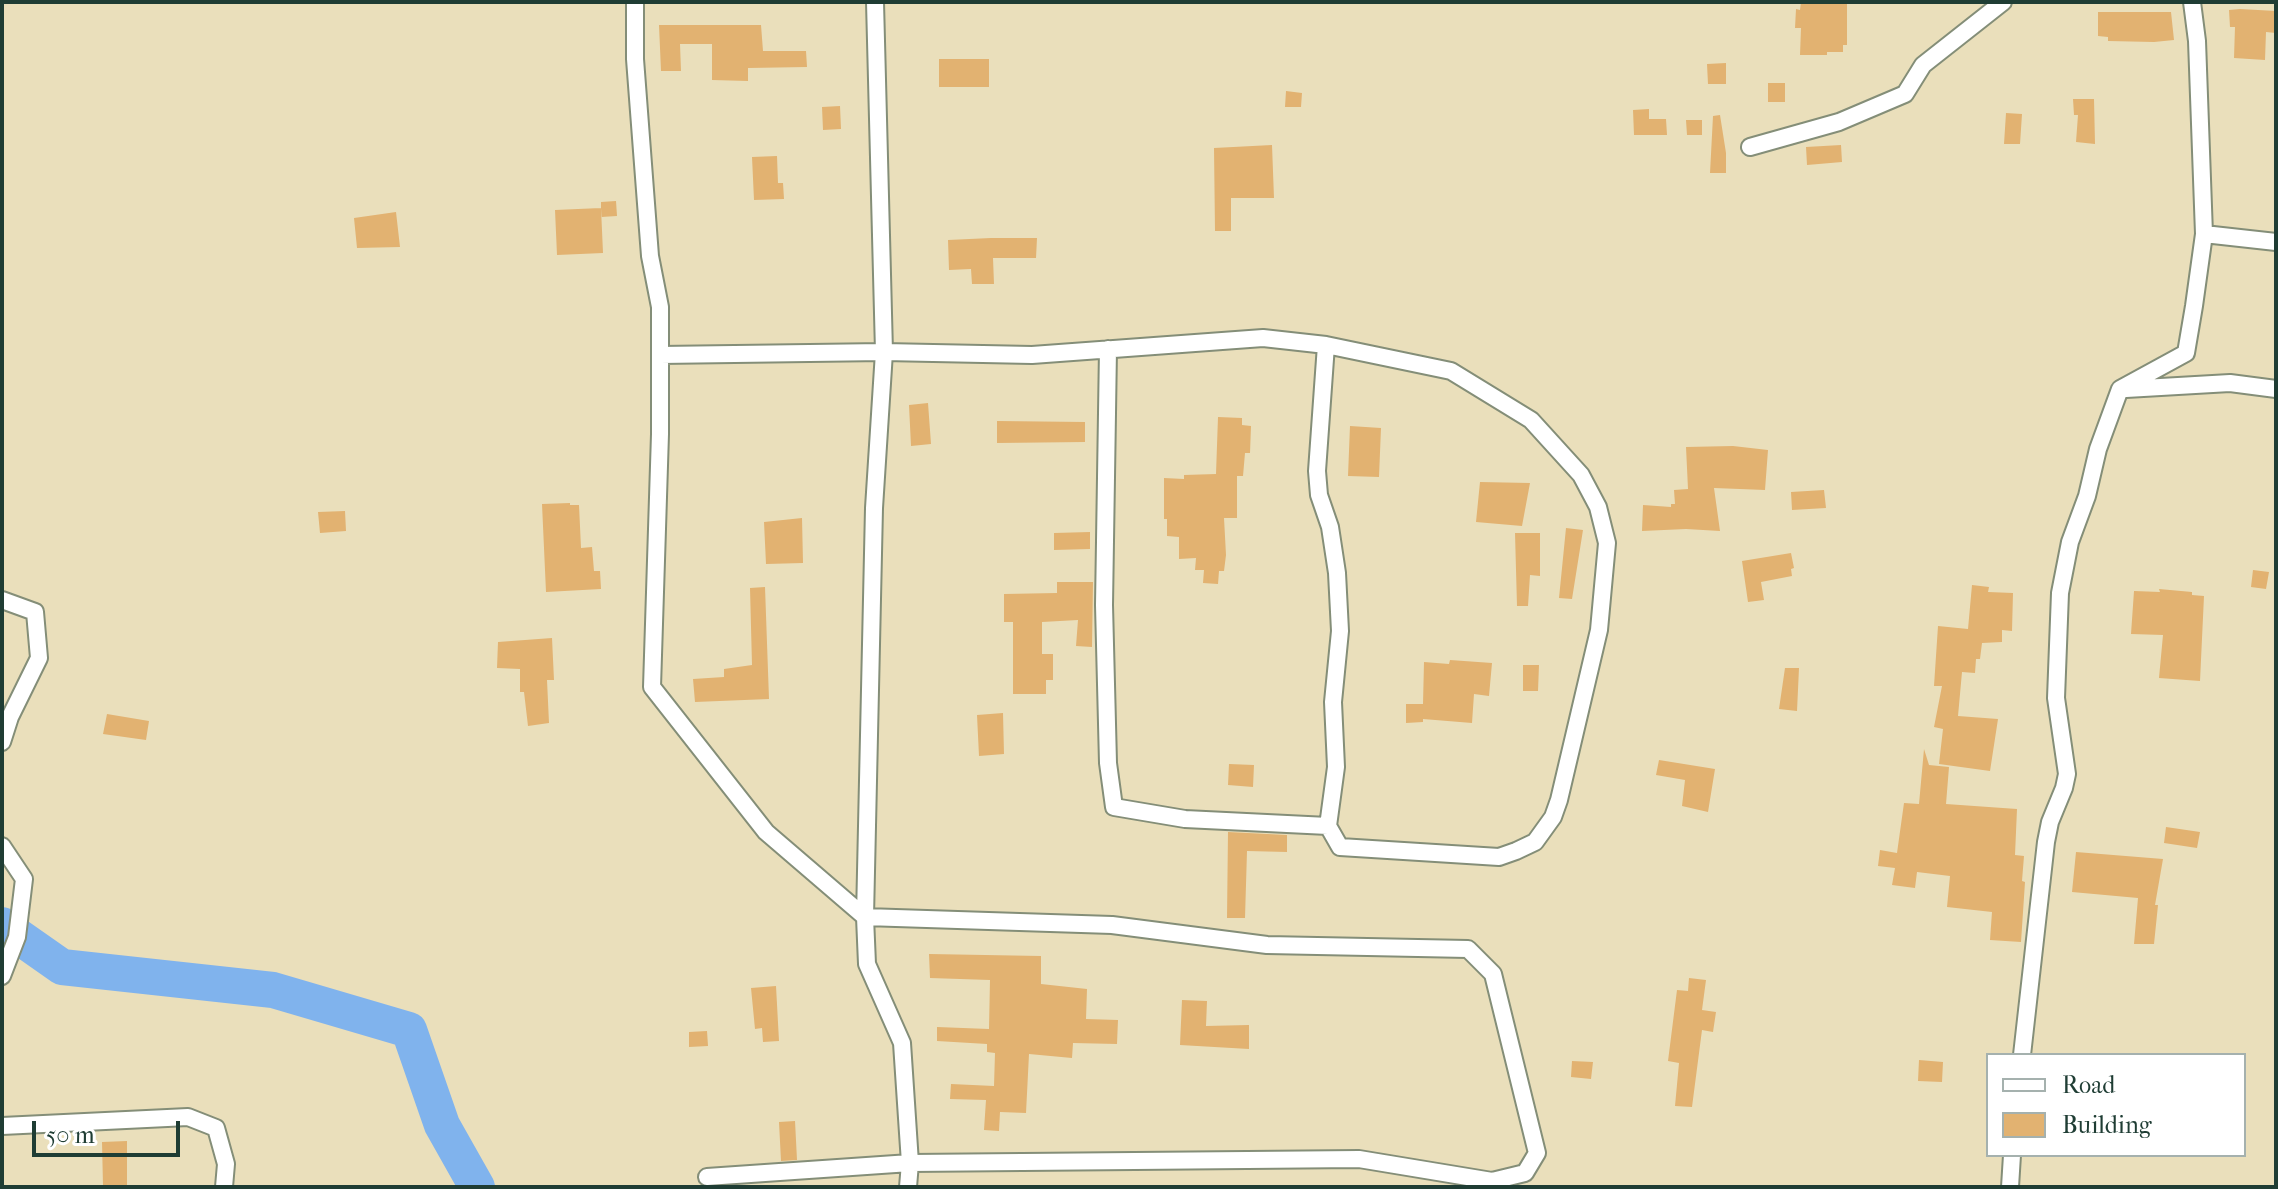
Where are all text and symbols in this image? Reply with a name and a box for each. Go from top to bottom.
legend [1986,1053,2246,1157]
text: Road [2062,1071,2115,1099]
scale bar [36,1105,184,1155]
text: Building [2062,1111,2152,1139]
text: 50 m [46,1121,95,1149]

